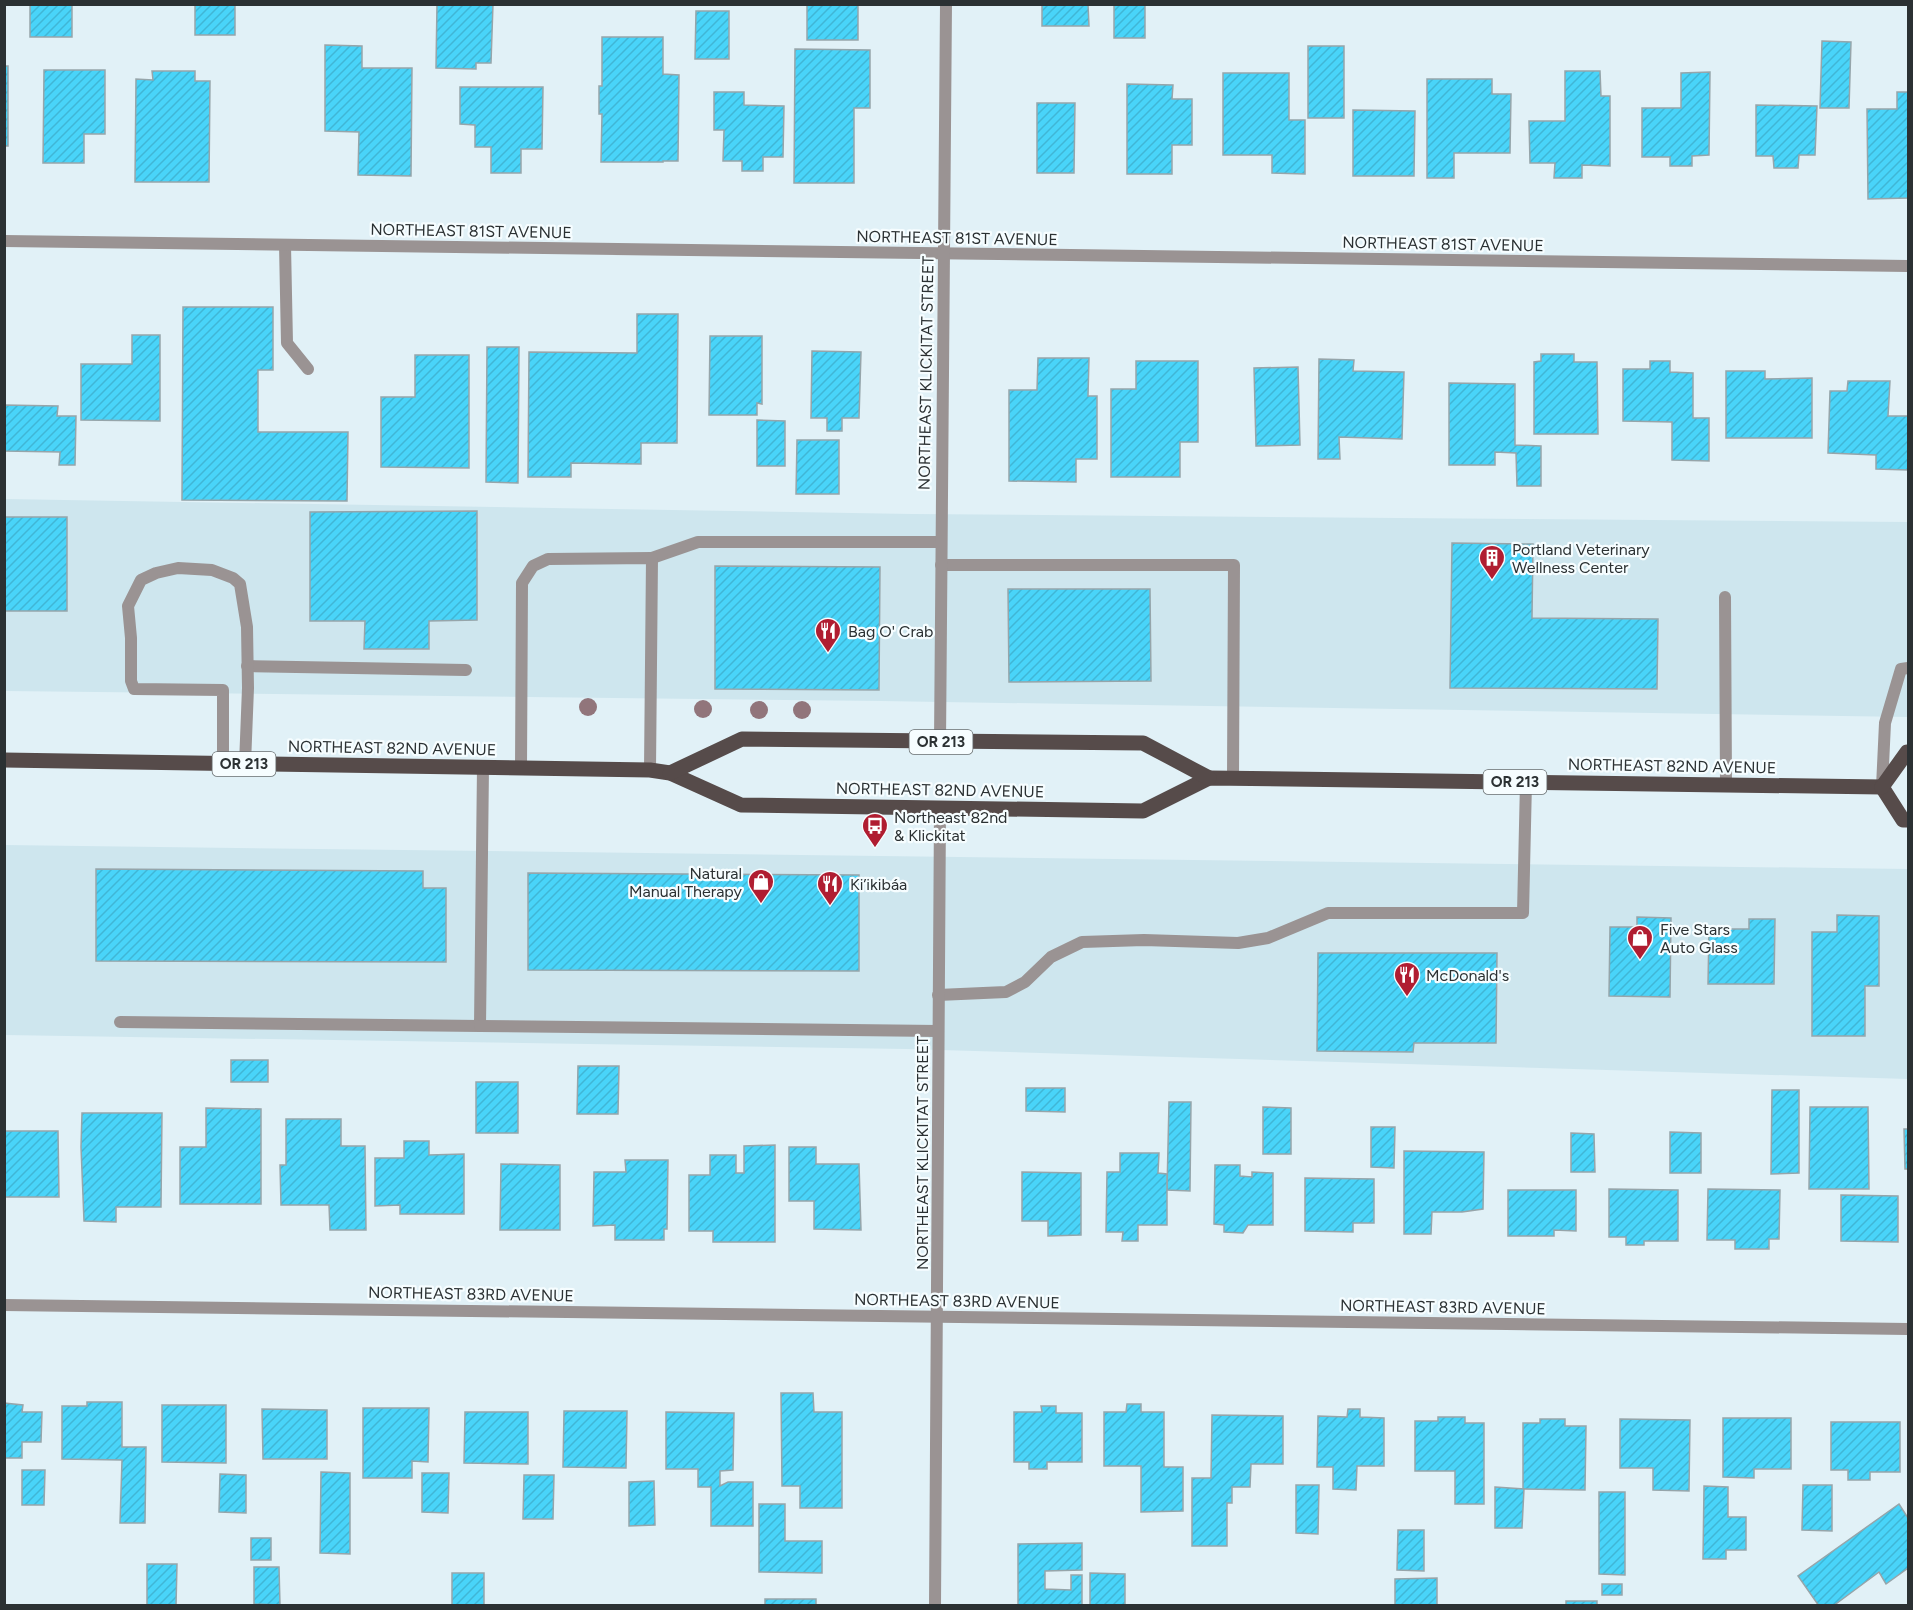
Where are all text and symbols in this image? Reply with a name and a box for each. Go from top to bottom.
street label: NORTHEAST 81ST AVENUE [370,220,572,242]
street label: NORTHEAST 81ST AVENUE [856,227,1058,249]
street label: NORTHEAST 81ST AVENUE [1342,233,1544,255]
street label: NORTHEAST KLICKITAT STREET [914,256,938,490]
place label: Portland Veterinary Wellness Center [1512,540,1650,577]
building icon: Portland Veterinary Wellness Center [1477,543,1507,581]
restaurant icon: Bag O' Crab [813,616,843,654]
place label: Bag O' Crab [848,622,933,641]
road number: OR 213 [910,730,972,754]
street label: NORTHEAST 82ND AVENUE [288,737,496,759]
road number: OR 213 [212,752,276,776]
street label: NORTHEAST 82ND AVENUE [1568,755,1776,777]
road number: OR 213 [1484,770,1546,794]
street label: NORTHEAST 82ND AVENUE [836,779,1044,801]
place label: Northeast 82nd & Klickitat [894,808,1007,845]
bus stop icon: Northeast 82nd & Klickitat [860,811,890,849]
place label: Natural Manual Therapy [629,864,743,901]
shop icon: Natural Manual Therapy [746,867,776,905]
restaurant icon: Ki’ikibáa [815,869,845,907]
place label: Ki’ikibáa [850,875,907,894]
place label: Five Stars Auto Glass [1660,920,1738,957]
shop icon: Five Stars Auto Glass [1625,923,1655,961]
restaurant icon: McDonald's [1392,960,1422,998]
place label: McDonald's [1426,966,1509,985]
street label: NORTHEAST KLICKITAT STREET [913,1036,932,1270]
street label: NORTHEAST 83RD AVENUE [368,1283,574,1305]
street label: NORTHEAST 83RD AVENUE [854,1290,1060,1312]
street label: NORTHEAST 83RD AVENUE [1340,1296,1546,1318]

